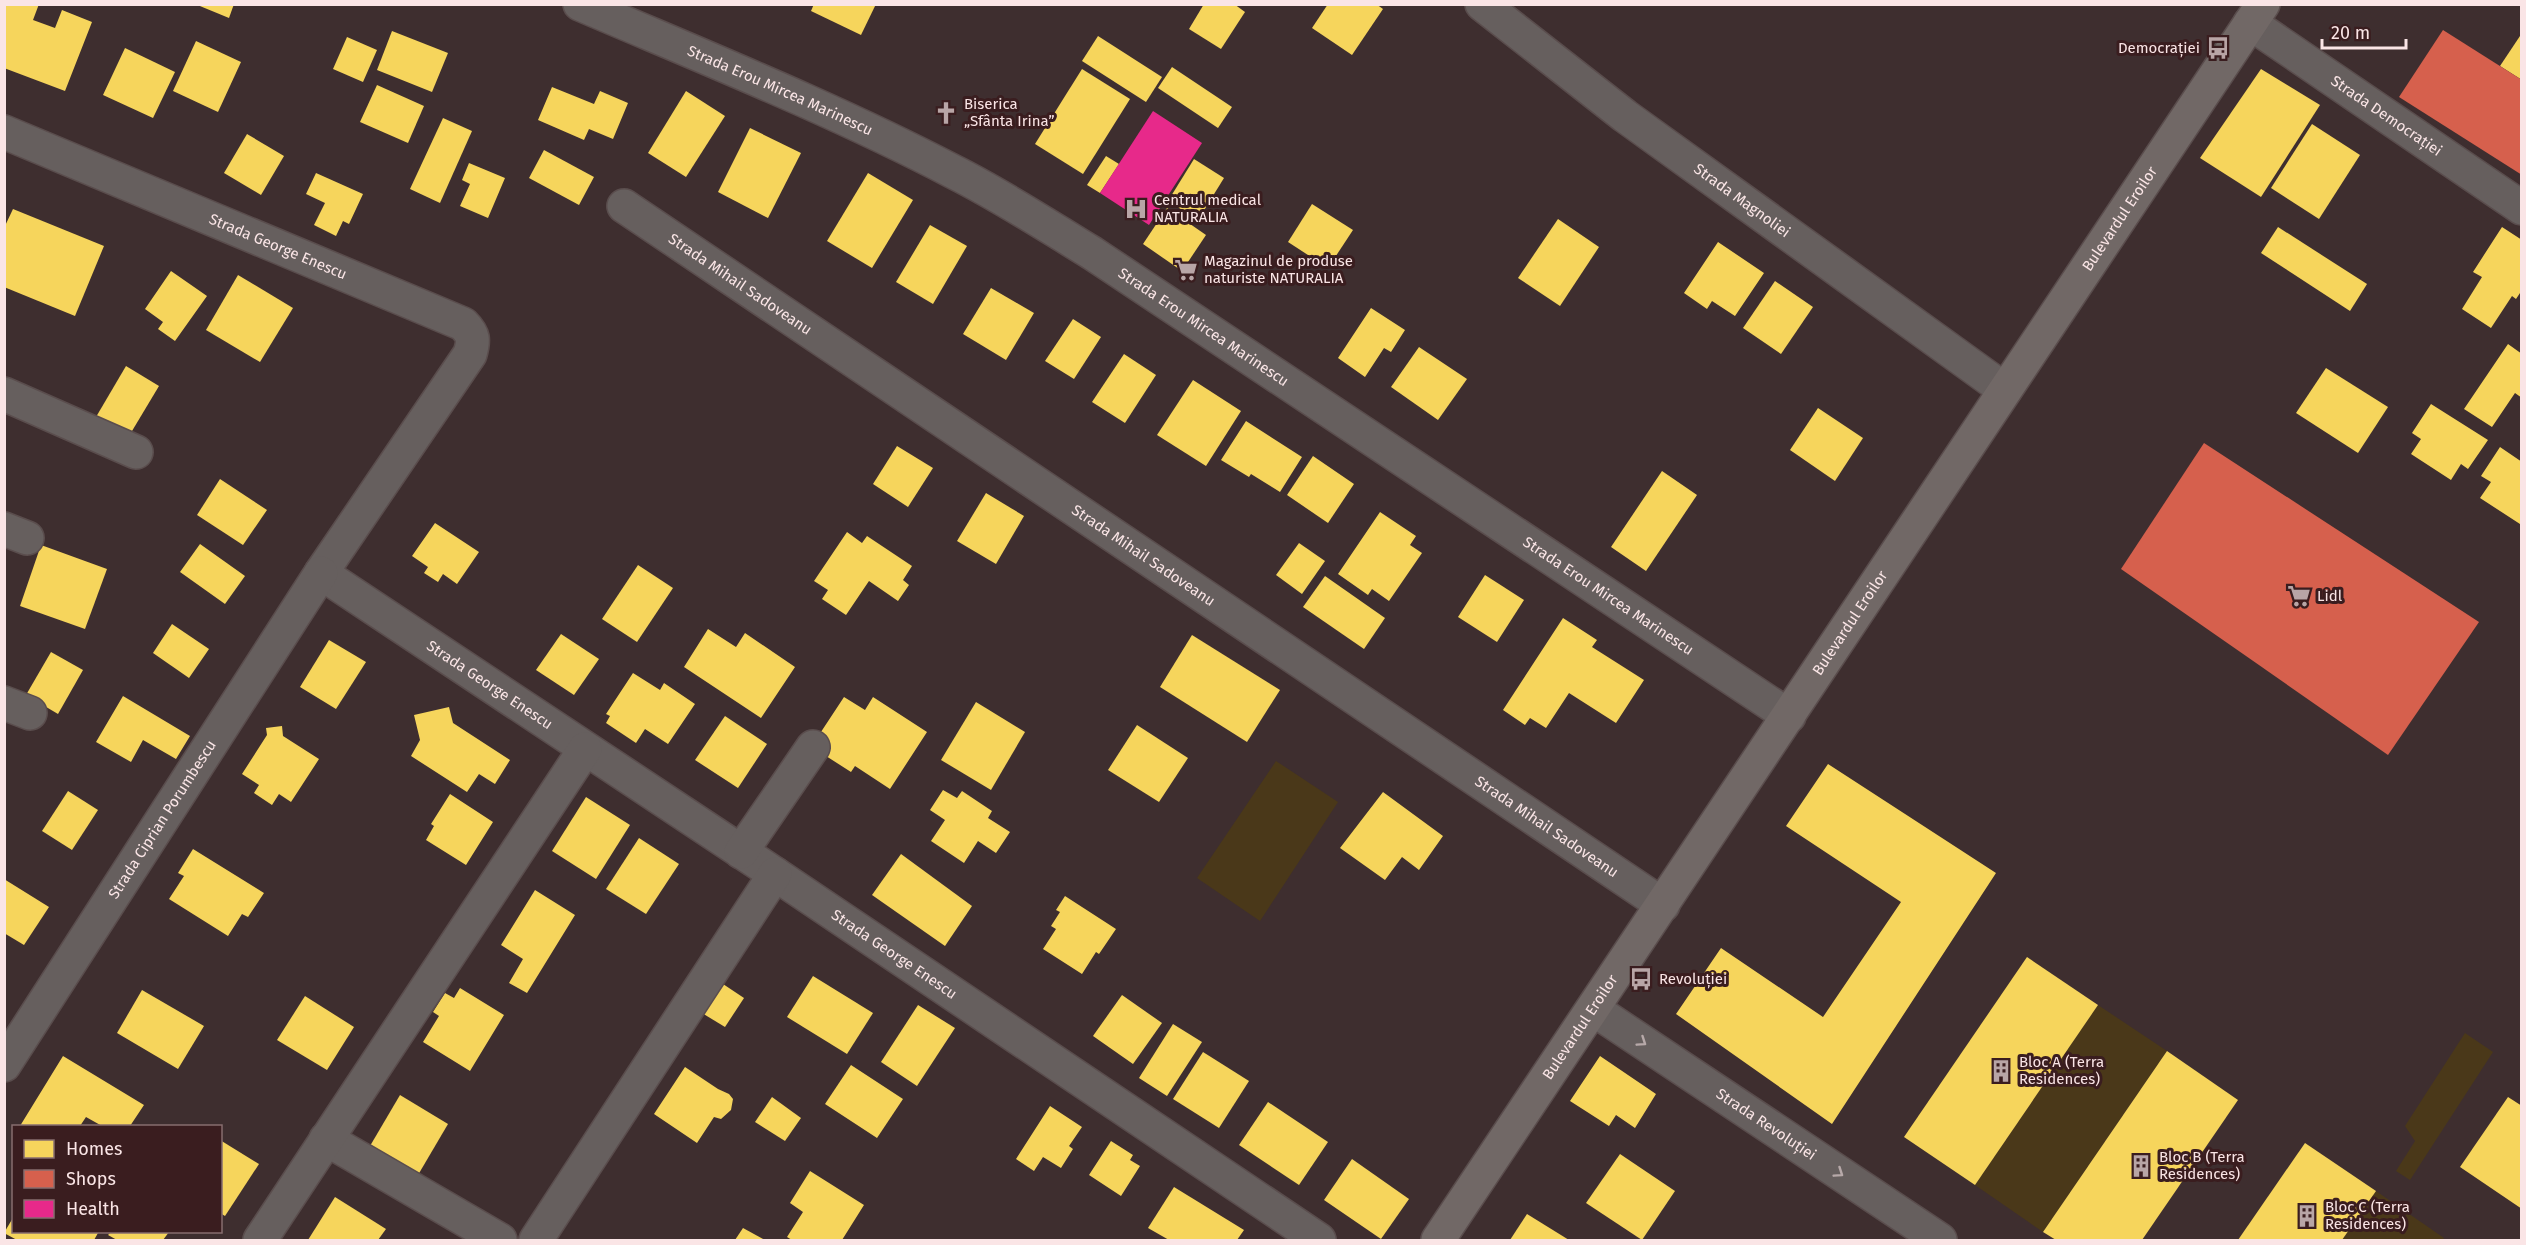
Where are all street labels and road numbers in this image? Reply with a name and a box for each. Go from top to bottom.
street label: Strada Erou Mircea Marinescu [685,42,876,139]
street label: Strada Democrației [2327,72,2445,160]
street label: Strada Magnoliei [1690,160,1794,241]
street label: Bulevardul Eroilor [2078,163,2161,274]
street label: Strada George Enescu [206,210,350,283]
street label: Strada Mihail Sadoveanu [665,230,815,339]
street label: Strada Erou Mircea Marinescu [1115,264,1292,390]
street label: Strada Mihail Sadoveanu [1068,501,1218,610]
street label: Strada Erou Mircea Marinescu [1520,533,1697,659]
street label: Bulevardul Eroilor [1809,567,1891,679]
street label: Strada George Enescu [423,637,556,733]
street label: Strada Ciprian Porumbescu [104,737,220,902]
street label: Strada Mihail Sadoveanu [1472,772,1622,881]
street label: Strada George Enescu [828,906,960,1003]
street label: Bulevardul Eroilor [1539,971,1622,1083]
street label: Strada Revoluției [1713,1084,1820,1164]

